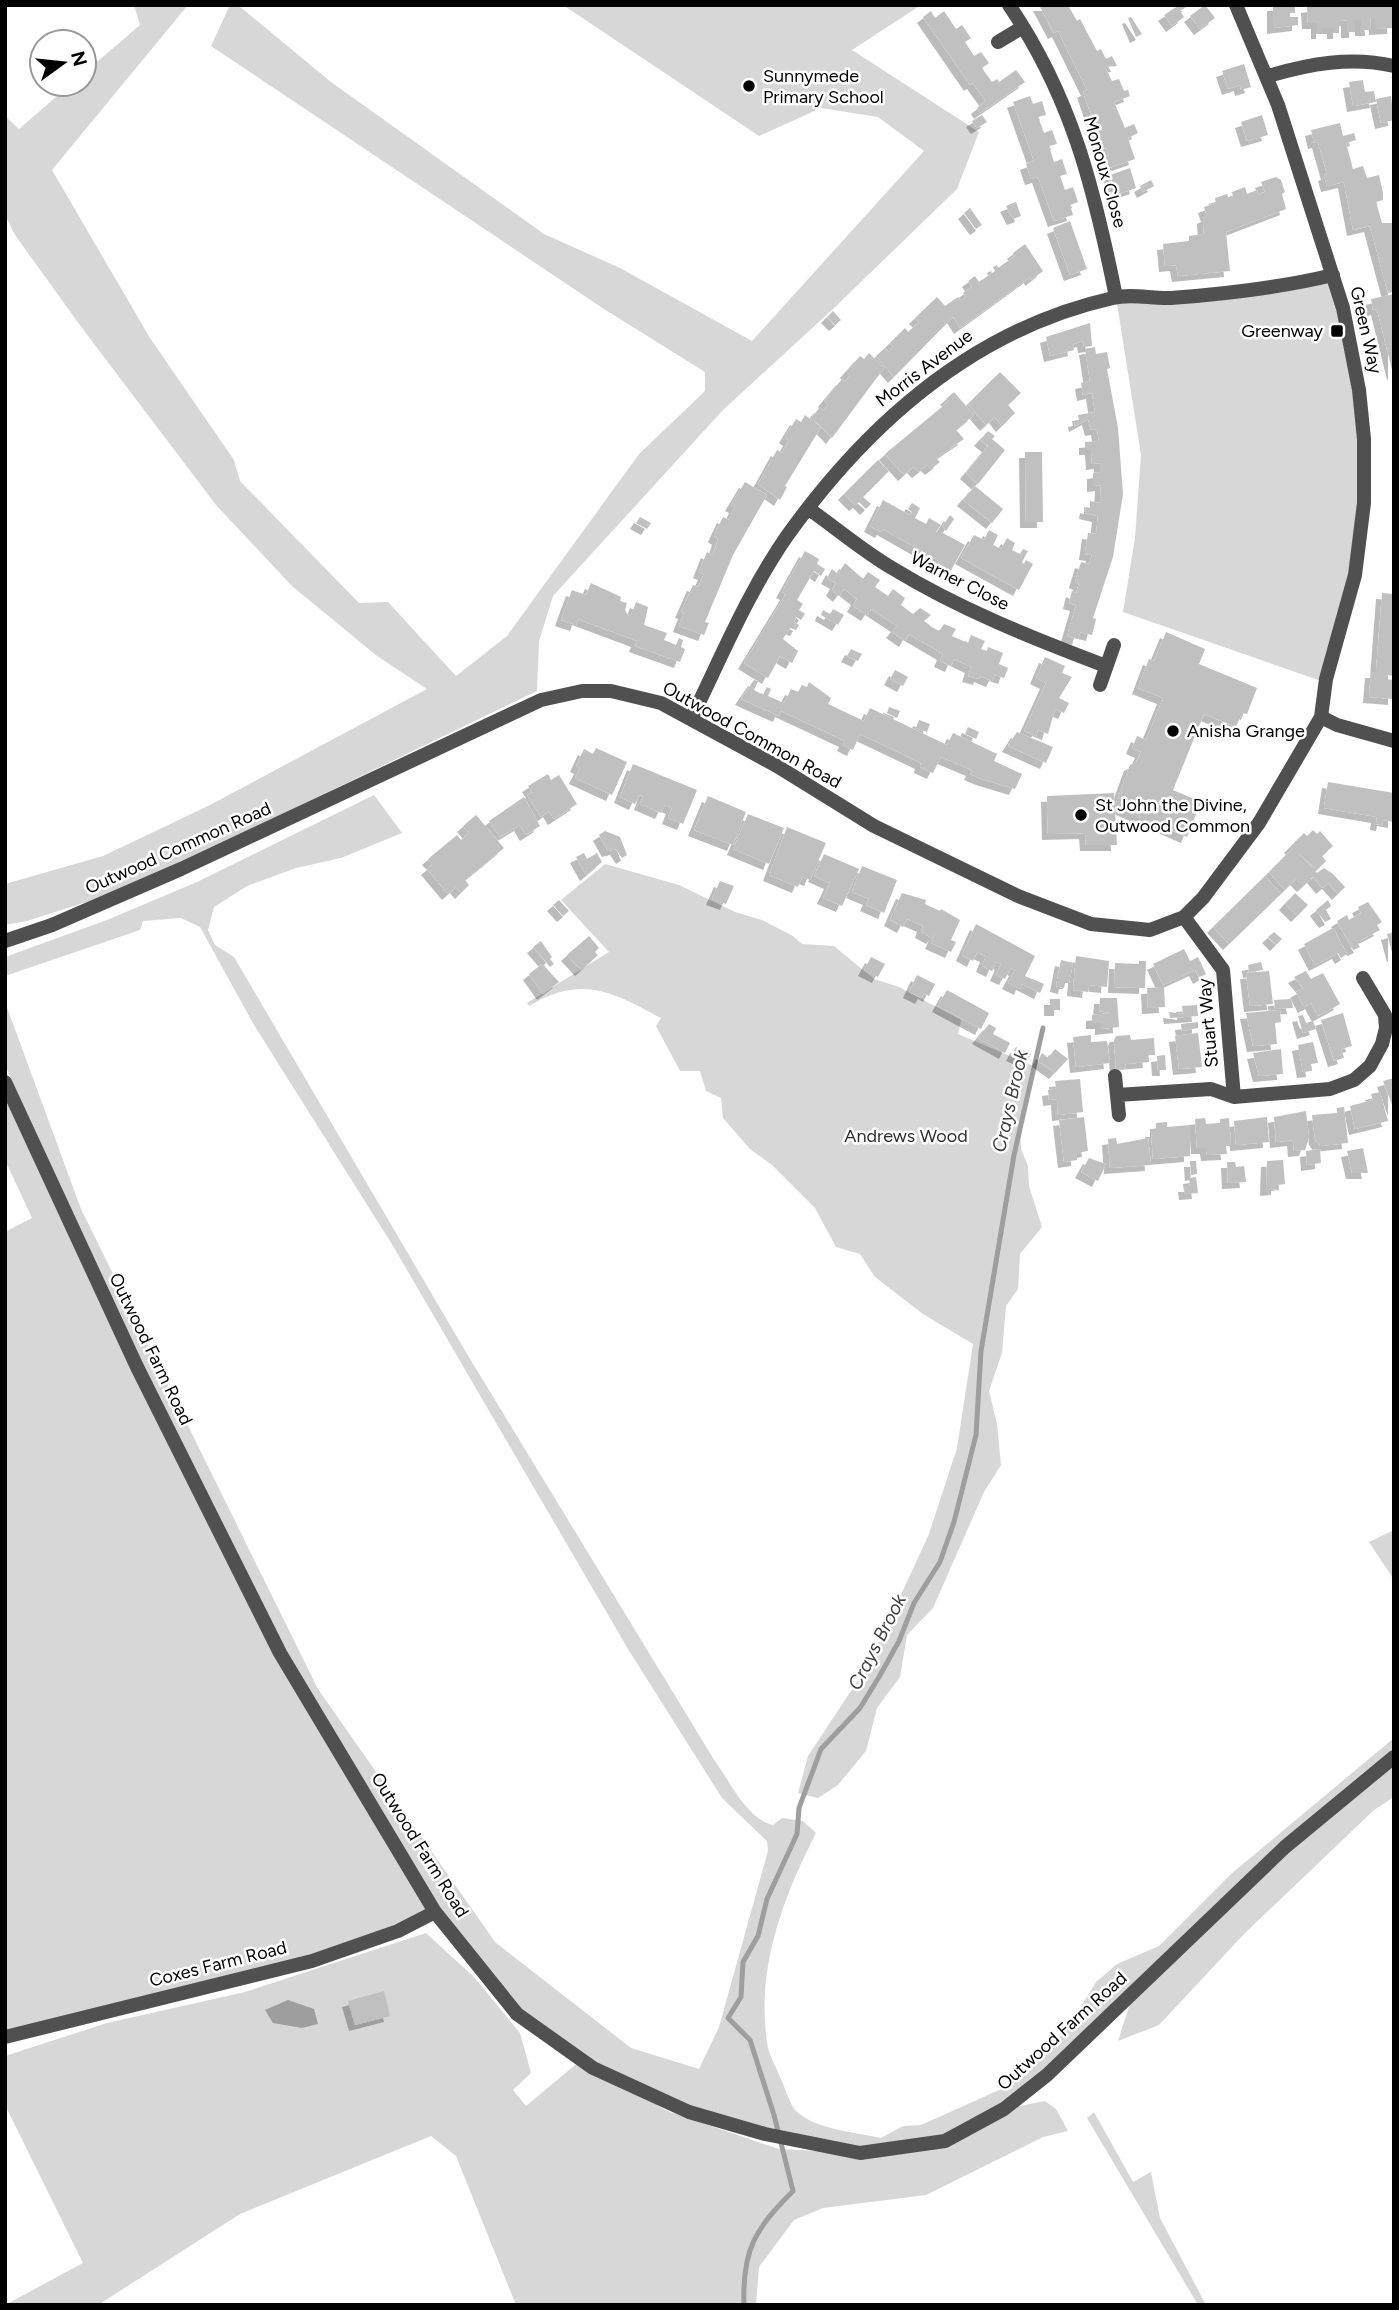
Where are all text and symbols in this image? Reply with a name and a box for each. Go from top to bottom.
north arrow [28,28,98,98]
text: N [66,49,92,69]
place label: Sunnymede Primary School [763,65,884,108]
marker: Sunnymede Primary School [741,78,757,94]
street label: Monoux Close [1079,114,1131,230]
street label: Green Way [1345,284,1387,376]
place label: Greenway [1241,320,1324,342]
marker: Greenway [1329,323,1345,339]
street label: Morris Avenue [871,324,977,412]
street label: Warner Close [907,547,1013,615]
street label: Outwood Common Road [659,677,845,793]
place label: Anisha Grange [1187,720,1305,742]
marker: Anisha Grange [1165,723,1181,739]
place label: St John the Divine, Outwood Common [1095,794,1250,837]
street label: Outwood Common Road [82,797,274,899]
marker: St John the Divine, Outwood Common [1073,807,1089,823]
street label: Stuart Way [1193,977,1223,1069]
water label: Crays Brook [987,1047,1033,1154]
park label: Andrews Wood [844,1125,968,1147]
street label: Outwood Farm Road [105,1269,197,1429]
water label: Crays Brook [843,1590,911,1694]
street label: Outwood Farm Road [366,1768,474,1922]
street label: Coxes Farm Road [147,1936,289,1992]
street label: Outwood Farm Road [993,1967,1131,2095]

